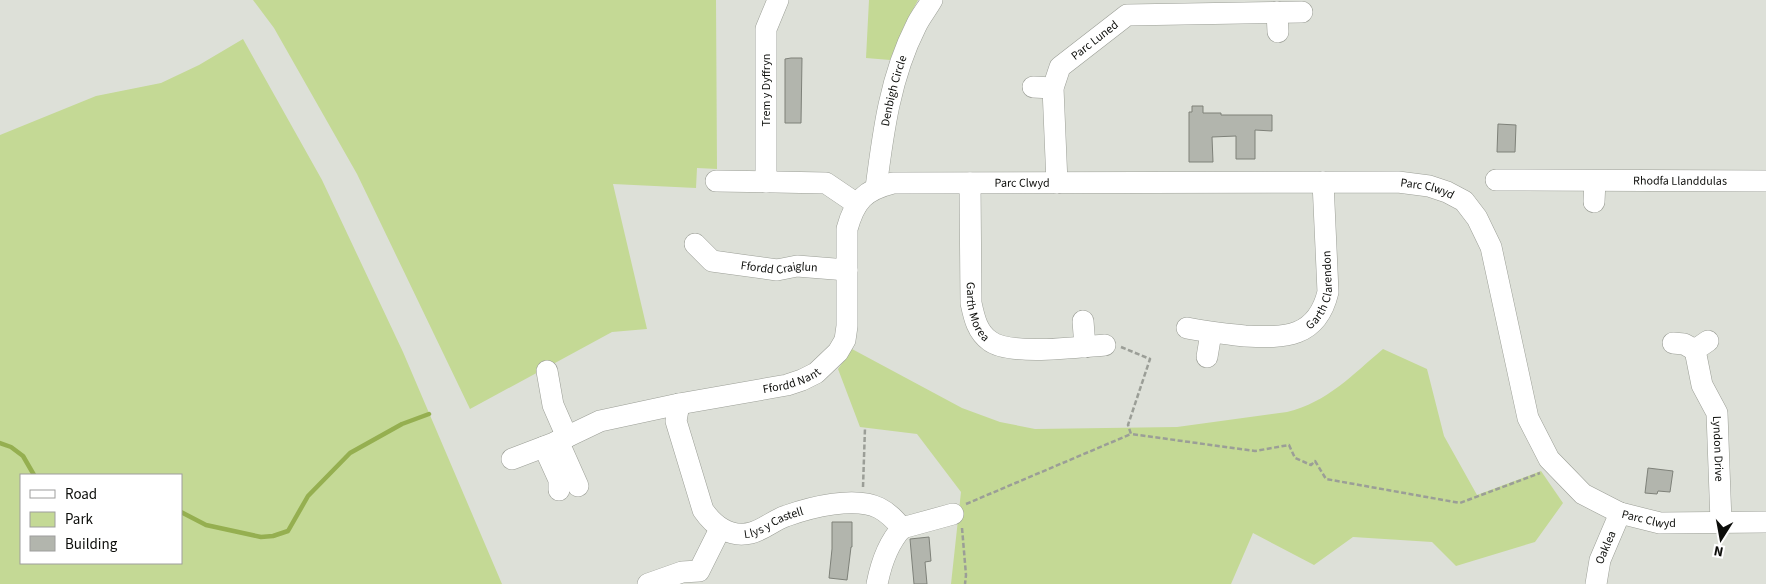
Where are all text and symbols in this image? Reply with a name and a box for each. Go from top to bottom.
street label: Parc Luned [1067,16,1122,64]
street label: Denbigh Circle [876,53,911,128]
street label: Trem y Dyffryn [758,54,775,126]
street label: Rhodfa Llanddulas [1633,172,1727,189]
street label: Parc Clwyd [995,174,1050,191]
street label: Parc Clwyd [1400,174,1458,203]
street label: Garth Clarendon [1302,250,1337,333]
street label: Ffordd Craiglun [740,257,818,278]
street label: Garth Morea [962,282,994,346]
street label: Ffordd Nant [761,364,825,398]
street label: Lyndon Drive [1709,416,1728,482]
legend [20,474,182,564]
text: Road [65,484,97,505]
street label: Llys y Castell [743,502,805,543]
street label: Parc Clwyd [1620,505,1676,532]
text: Park [65,509,94,530]
north arrow [1696,514,1746,564]
street label: Oaklea [1591,528,1620,567]
text: Building [65,534,118,555]
text: N [1712,540,1725,561]

